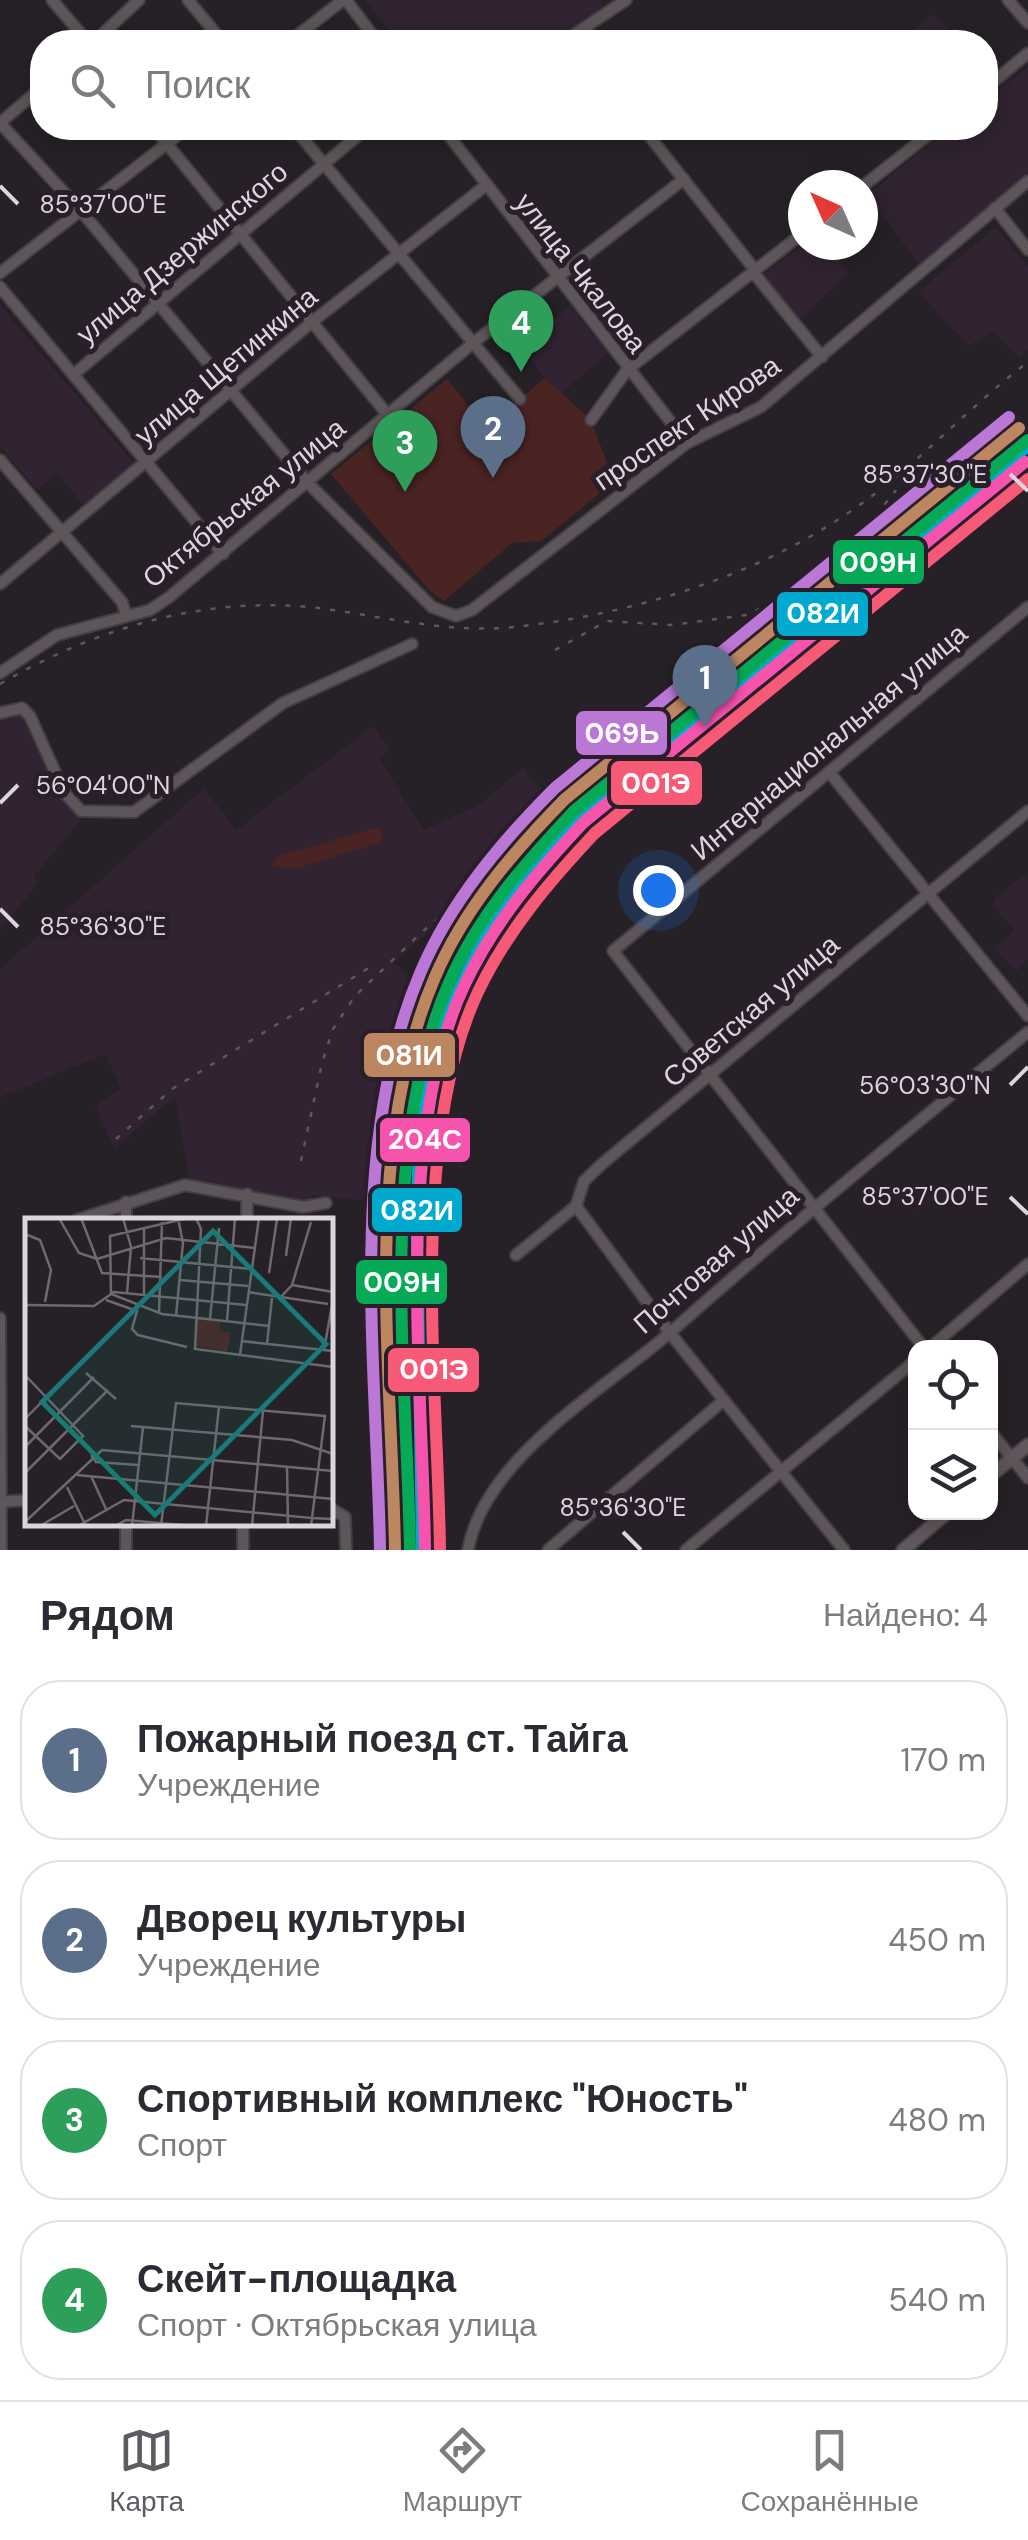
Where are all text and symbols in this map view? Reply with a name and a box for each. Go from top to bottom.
search box [30,30,998,140]
icon: search [65,58,120,113]
text: Поиск [145,60,250,110]
street label: улица Дзержинского [69,154,295,352]
north arrow [788,170,878,260]
street label: улица Чкалова [507,185,656,361]
text: 85°37'00"E [39,188,167,221]
street label: улица Щетинкина [127,278,326,454]
pin: 4 [488,290,554,372]
street label: проспект Кирова [587,347,788,499]
pin: 2 [460,396,526,478]
street label: Октябрьская улица [135,410,353,596]
pin: 3 [372,410,438,492]
text: 85°37'30"E [863,458,987,491]
line badge: 009Н [831,538,926,586]
text: 009Н [839,544,917,581]
line badge: 082И [775,590,870,638]
text: 082И [786,595,860,632]
street label: Интернациональная улица [683,615,975,869]
pin: 1 [672,644,738,727]
line badge: 069Ь [574,709,669,757]
text: 069Ь [585,715,659,752]
line badge: 001Э [609,759,704,807]
text: 001Э [621,765,691,802]
text: 56°04'00"N [36,769,170,802]
your location [633,865,684,916]
text: 85°36'30"E [40,910,166,943]
street label: Советская улица [655,926,847,1096]
line badge: 081И [362,1031,457,1079]
text: 081И [375,1037,443,1074]
text: 56°03'30"N [859,1069,991,1102]
line badge: 204С [378,1116,472,1164]
text: 204С [388,1121,462,1158]
street label: Почтовая улица [626,1178,807,1342]
text: 85°37'00"E [861,1180,989,1213]
line badge: 082И [370,1186,464,1234]
text: 082И [380,1192,454,1229]
inset map [25,1218,332,1525]
line badge: 009Н [354,1258,449,1306]
text: 009Н [363,1264,441,1301]
map controls [908,1340,998,1520]
button: locate [908,1340,998,1430]
line badge: 001Э [386,1346,481,1394]
text: 001Э [399,1351,469,1388]
button: layers [908,1430,998,1520]
text: 85°36'30"E [560,1491,686,1524]
text: Рядом [40,1588,175,1643]
text: Найдено: 4 [823,1594,988,1636]
text: Пожарный поезд ст. Тайга [137,1714,628,1764]
text: 1 [69,1739,80,1781]
text: 170 m [900,1739,986,1781]
text: Учреждение [137,1764,320,1806]
text: Дворец культуры [137,1894,466,1944]
text: 2 [65,1919,84,1961]
text: 450 m [888,1919,986,1961]
text: Учреждение [137,1944,320,1986]
text: Спортивный комплекс "Юность" [137,2074,748,2124]
text: 3 [65,2099,84,2141]
text: 480 m [888,2099,986,2141]
text: Спорт [137,2124,227,2166]
text: Скейт-площадка [137,2254,456,2304]
text: 4 [64,2279,85,2321]
text: 540 m [888,2279,986,2321]
text: Спорт · Октябрьская улица [137,2304,537,2346]
tab: Карта [109,2423,184,2520]
tab: Маршрут [403,2423,522,2520]
tab: Сохранённые [740,2423,919,2520]

